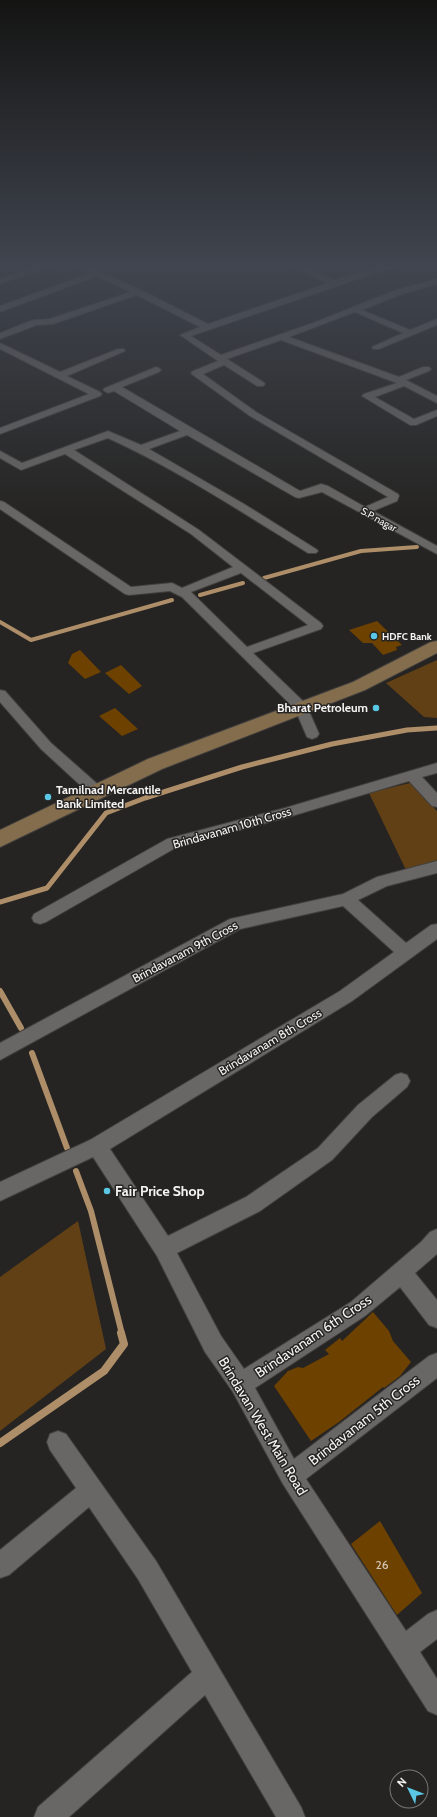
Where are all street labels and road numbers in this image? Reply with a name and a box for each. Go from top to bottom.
street label: S.P nagar [358,504,400,535]
street label: Brindavanam 10th Cross [171,803,293,852]
street label: Brindavanam 9th Cross [130,917,240,986]
street label: Brindavanam 8th Cross [215,1005,324,1078]
street label: Brindavanam 6th Cross [251,1290,375,1382]
street label: Brindavan West Main Road [215,1354,311,1498]
street label: Brindavanam 5th Cross [305,1371,423,1469]

